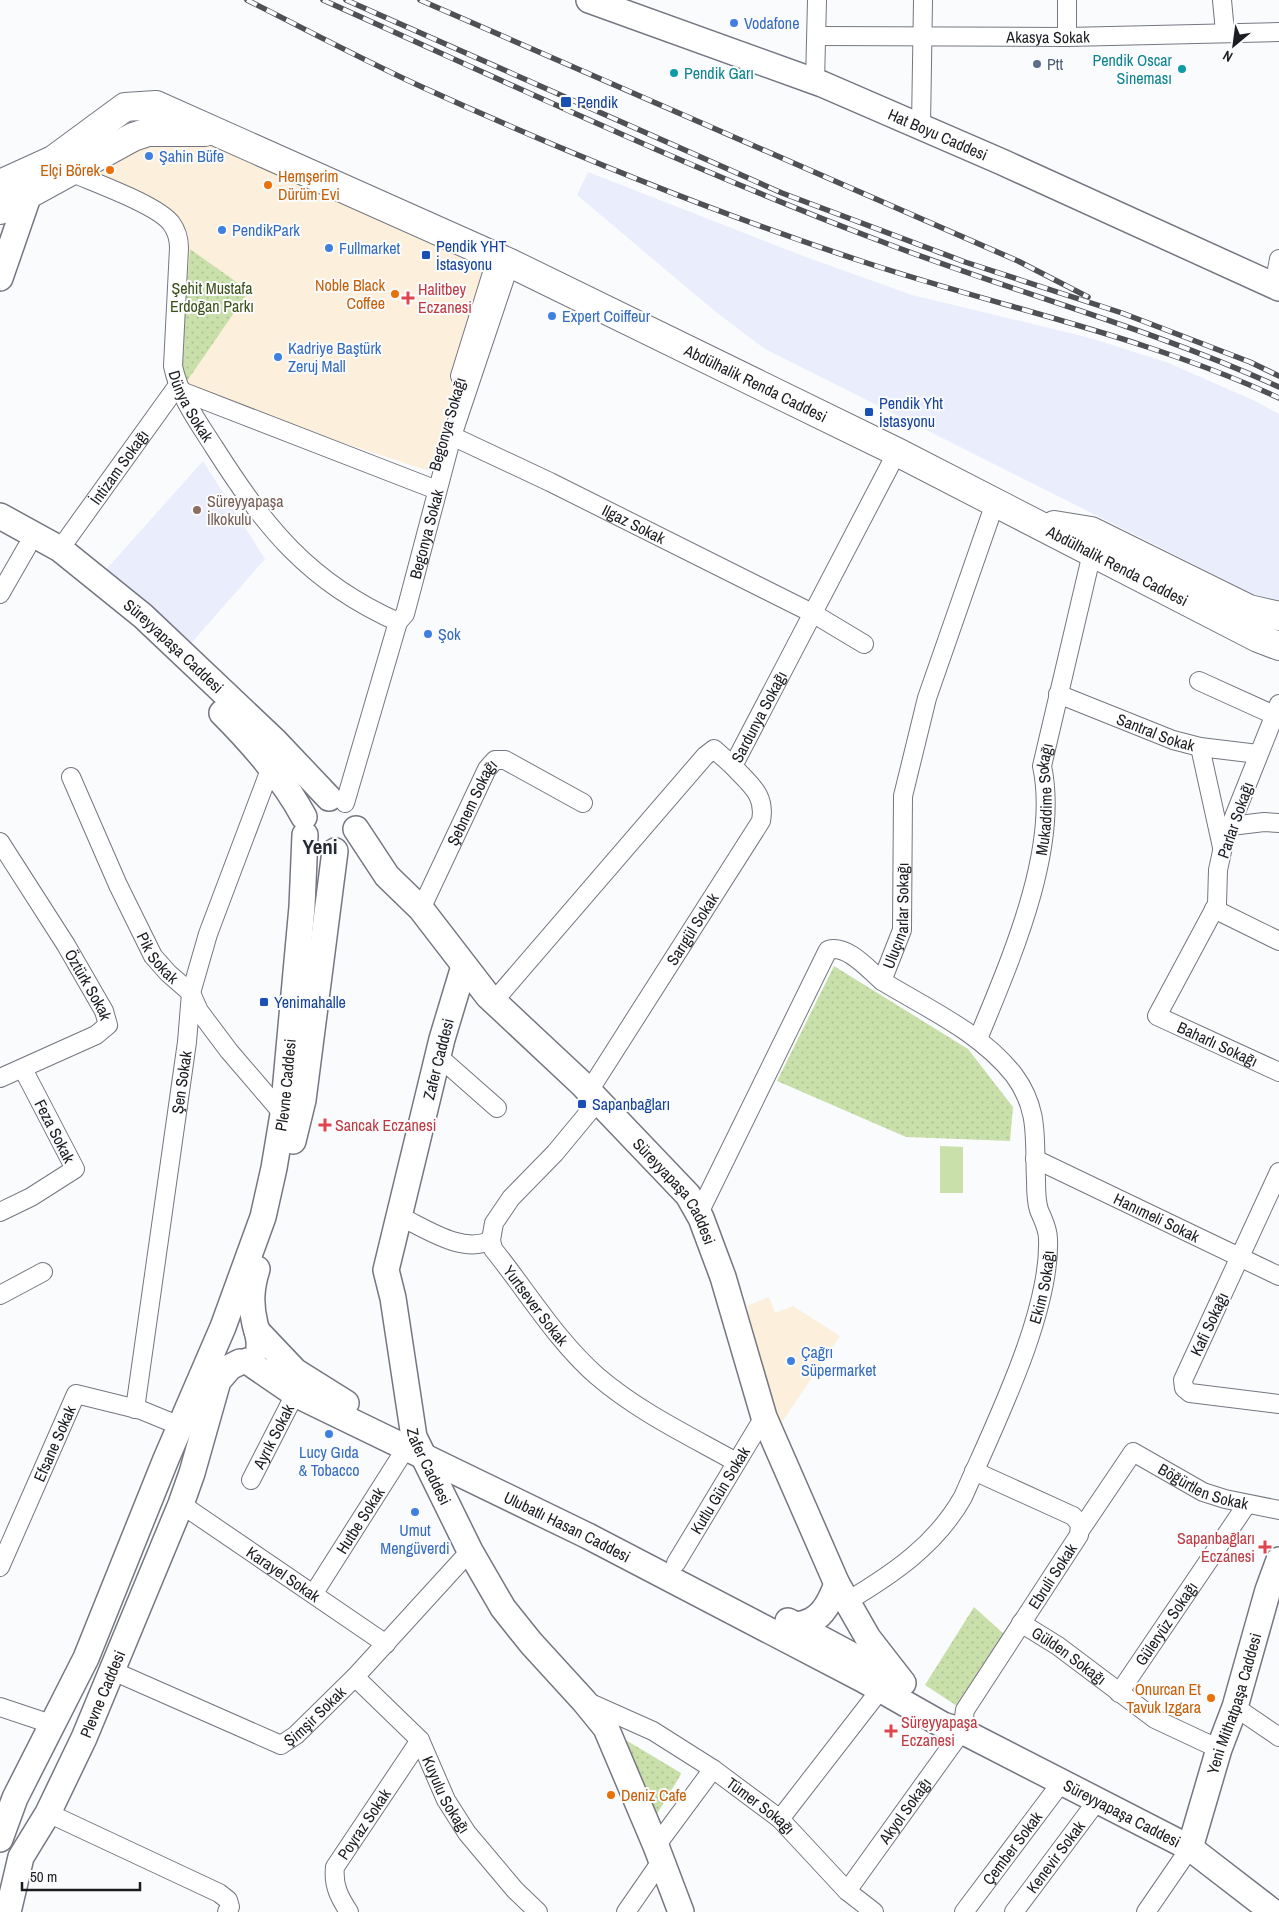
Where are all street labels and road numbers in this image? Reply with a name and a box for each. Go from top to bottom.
street label: Akasya Sokak [1005,25,1090,48]
street label: Hat Boyu Caddesi [885,103,991,166]
street label: Abdülhalik Renda Caddesi [680,339,831,427]
street label: Dünya Sokak [163,368,219,446]
street label: Begonya Sokağı [423,375,471,473]
street label: İntizam Sokağı [84,425,153,509]
street label: Begonya Sokak [404,486,449,581]
street label: Ilgaz Sokak [599,499,670,549]
street label: Abdülhalik Renda Caddesi [1042,520,1192,611]
street label: Süreyyapaşa Caddesi [119,594,229,698]
street label: Sardunya Sokağı [726,667,792,766]
street label: Santral Sokak [1113,708,1197,756]
street label: Mukaddime Sokağı [1030,741,1058,857]
street label: Şebnem Sokağı [441,754,502,849]
street label: Parlar Sokağı [1212,779,1258,861]
street label: Uluçınarlar Sokağı [877,862,914,972]
street label: Sarıgül Sokak [661,888,724,969]
street label: Pik Sokak [132,928,184,989]
street label: Öztürk Sokak [60,945,117,1023]
street label: Zafer Caddesi [417,1016,459,1102]
street label: Baharlı Sokağı [1174,1016,1261,1072]
street label: Plevne Caddesi [269,1038,301,1133]
street label: Şen Sokak [166,1049,197,1115]
street label: Feza Sokak [30,1095,81,1167]
street label: Süreyyapaşa Caddesi [628,1133,721,1248]
street label: Hanımeli Sokak [1110,1187,1204,1248]
street label: Ekim Sokağı [1023,1250,1059,1327]
street label: Yurtsever Sokak [498,1261,574,1351]
street label: Kafi Sokağı [1185,1289,1233,1359]
street label: Ayrık Sokak [247,1400,299,1473]
street label: Efsane Sokak [28,1401,81,1485]
street label: Zafer Caddesi [402,1426,457,1508]
street label: Kutlu Gün Sokak [685,1442,755,1538]
street label: Böğürtlen Sokak [1154,1458,1251,1515]
street label: Hutbe Sokak [331,1482,390,1558]
street label: Ulubatlı Hasan Caddesi [500,1486,634,1567]
street label: Ebruli Sokak [1023,1539,1082,1613]
street label: Karayel Sokak [242,1541,325,1607]
street label: Güleryüz Sokağı [1130,1577,1202,1670]
street label: Gülden Sokağı [1028,1621,1111,1690]
street label: Yeni Mithatpaşa Caddesi [1201,1630,1266,1777]
street label: Plevne Caddesi [74,1647,130,1741]
street label: Şimşir Sokak [279,1681,351,1751]
street label: Kuyulu Sokağı [417,1752,475,1837]
street label: Tümer Sokağı [722,1772,800,1839]
street label: Akyol Sokağı [873,1773,936,1849]
street label: Süreyyapaşa Caddesi [1060,1774,1185,1852]
street label: Poyraz Sokak [332,1784,396,1864]
street label: Çember Sokak [977,1806,1047,1889]
street label: Kenevir Sokak [1021,1816,1090,1898]

